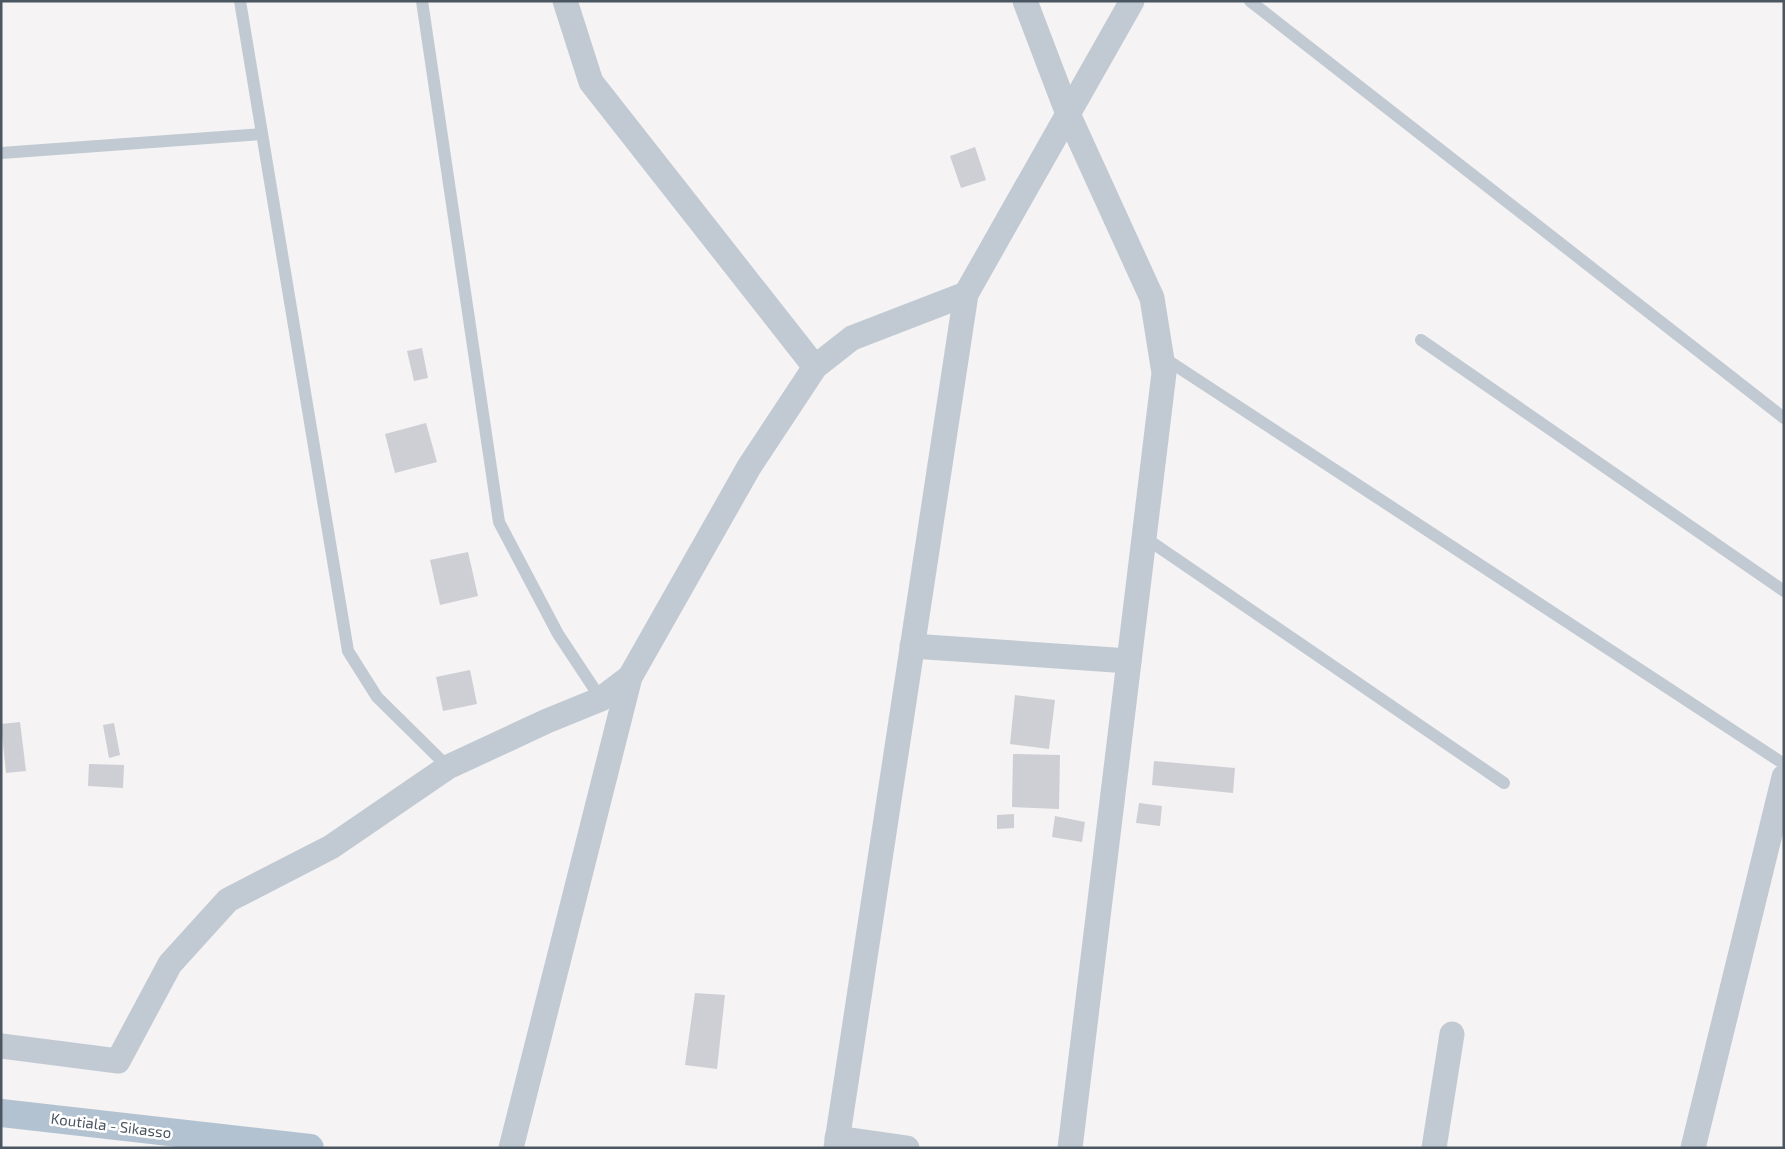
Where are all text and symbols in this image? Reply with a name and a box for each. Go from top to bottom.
street label: Koutiala - Sikasso [50,1109,172,1141]

